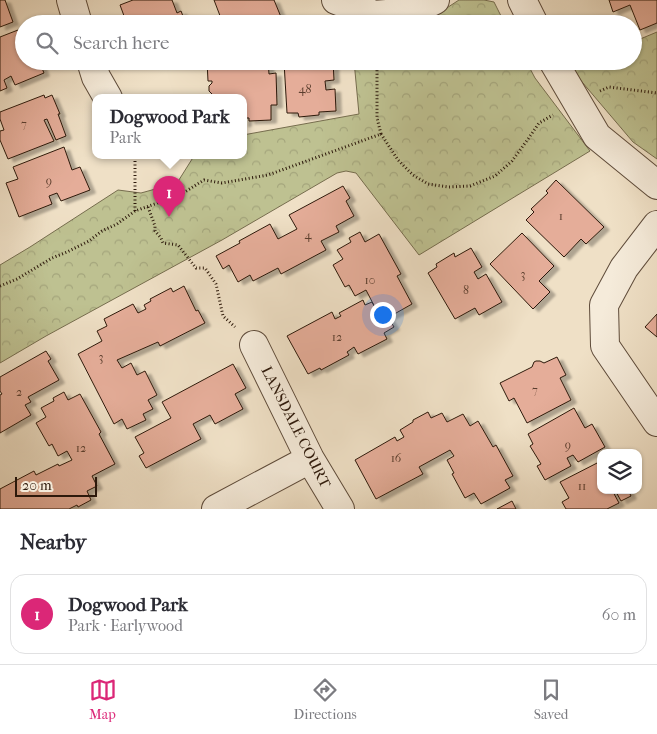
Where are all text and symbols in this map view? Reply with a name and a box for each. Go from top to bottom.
search box [15,15,642,70]
icon: search [33,29,61,57]
text: Search here [73,32,169,54]
house number: 48 [298,82,312,96]
popup [92,94,247,159]
text: Dogwood Park [110,106,229,128]
house number: 7 [21,117,27,131]
text: Park [110,128,141,147]
house number: 9 [46,174,52,188]
pin: 1 [153,176,185,217]
house number: 1 [559,209,563,223]
house number: 4 [304,228,312,242]
house number: 3 [521,267,526,281]
house number: 10 [365,273,375,287]
house number: 8 [463,283,469,297]
your location [370,302,396,328]
house number: 12 [332,330,342,344]
house number: 3 [99,350,104,364]
street label: LANSDALE COURT [258,363,335,492]
house number: 7 [532,383,538,397]
house number: 2 [16,385,22,399]
house number: 9 [565,438,571,452]
house number: 12 [76,441,86,455]
map controls [597,449,642,494]
button: layers [597,449,642,494]
house number: 16 [391,451,402,465]
scale bar [15,474,98,497]
text: 20 m [22,477,52,494]
house number: 11 [578,479,586,493]
text: Nearby [20,530,86,554]
text: Dogwood Park [68,594,188,616]
text: 1 [34,605,40,624]
text: 60 m [602,605,636,624]
text: Park · Earlywood [68,616,183,635]
tab: Map [89,676,117,723]
tab: Directions [294,676,357,723]
tab: Saved [534,676,568,723]

